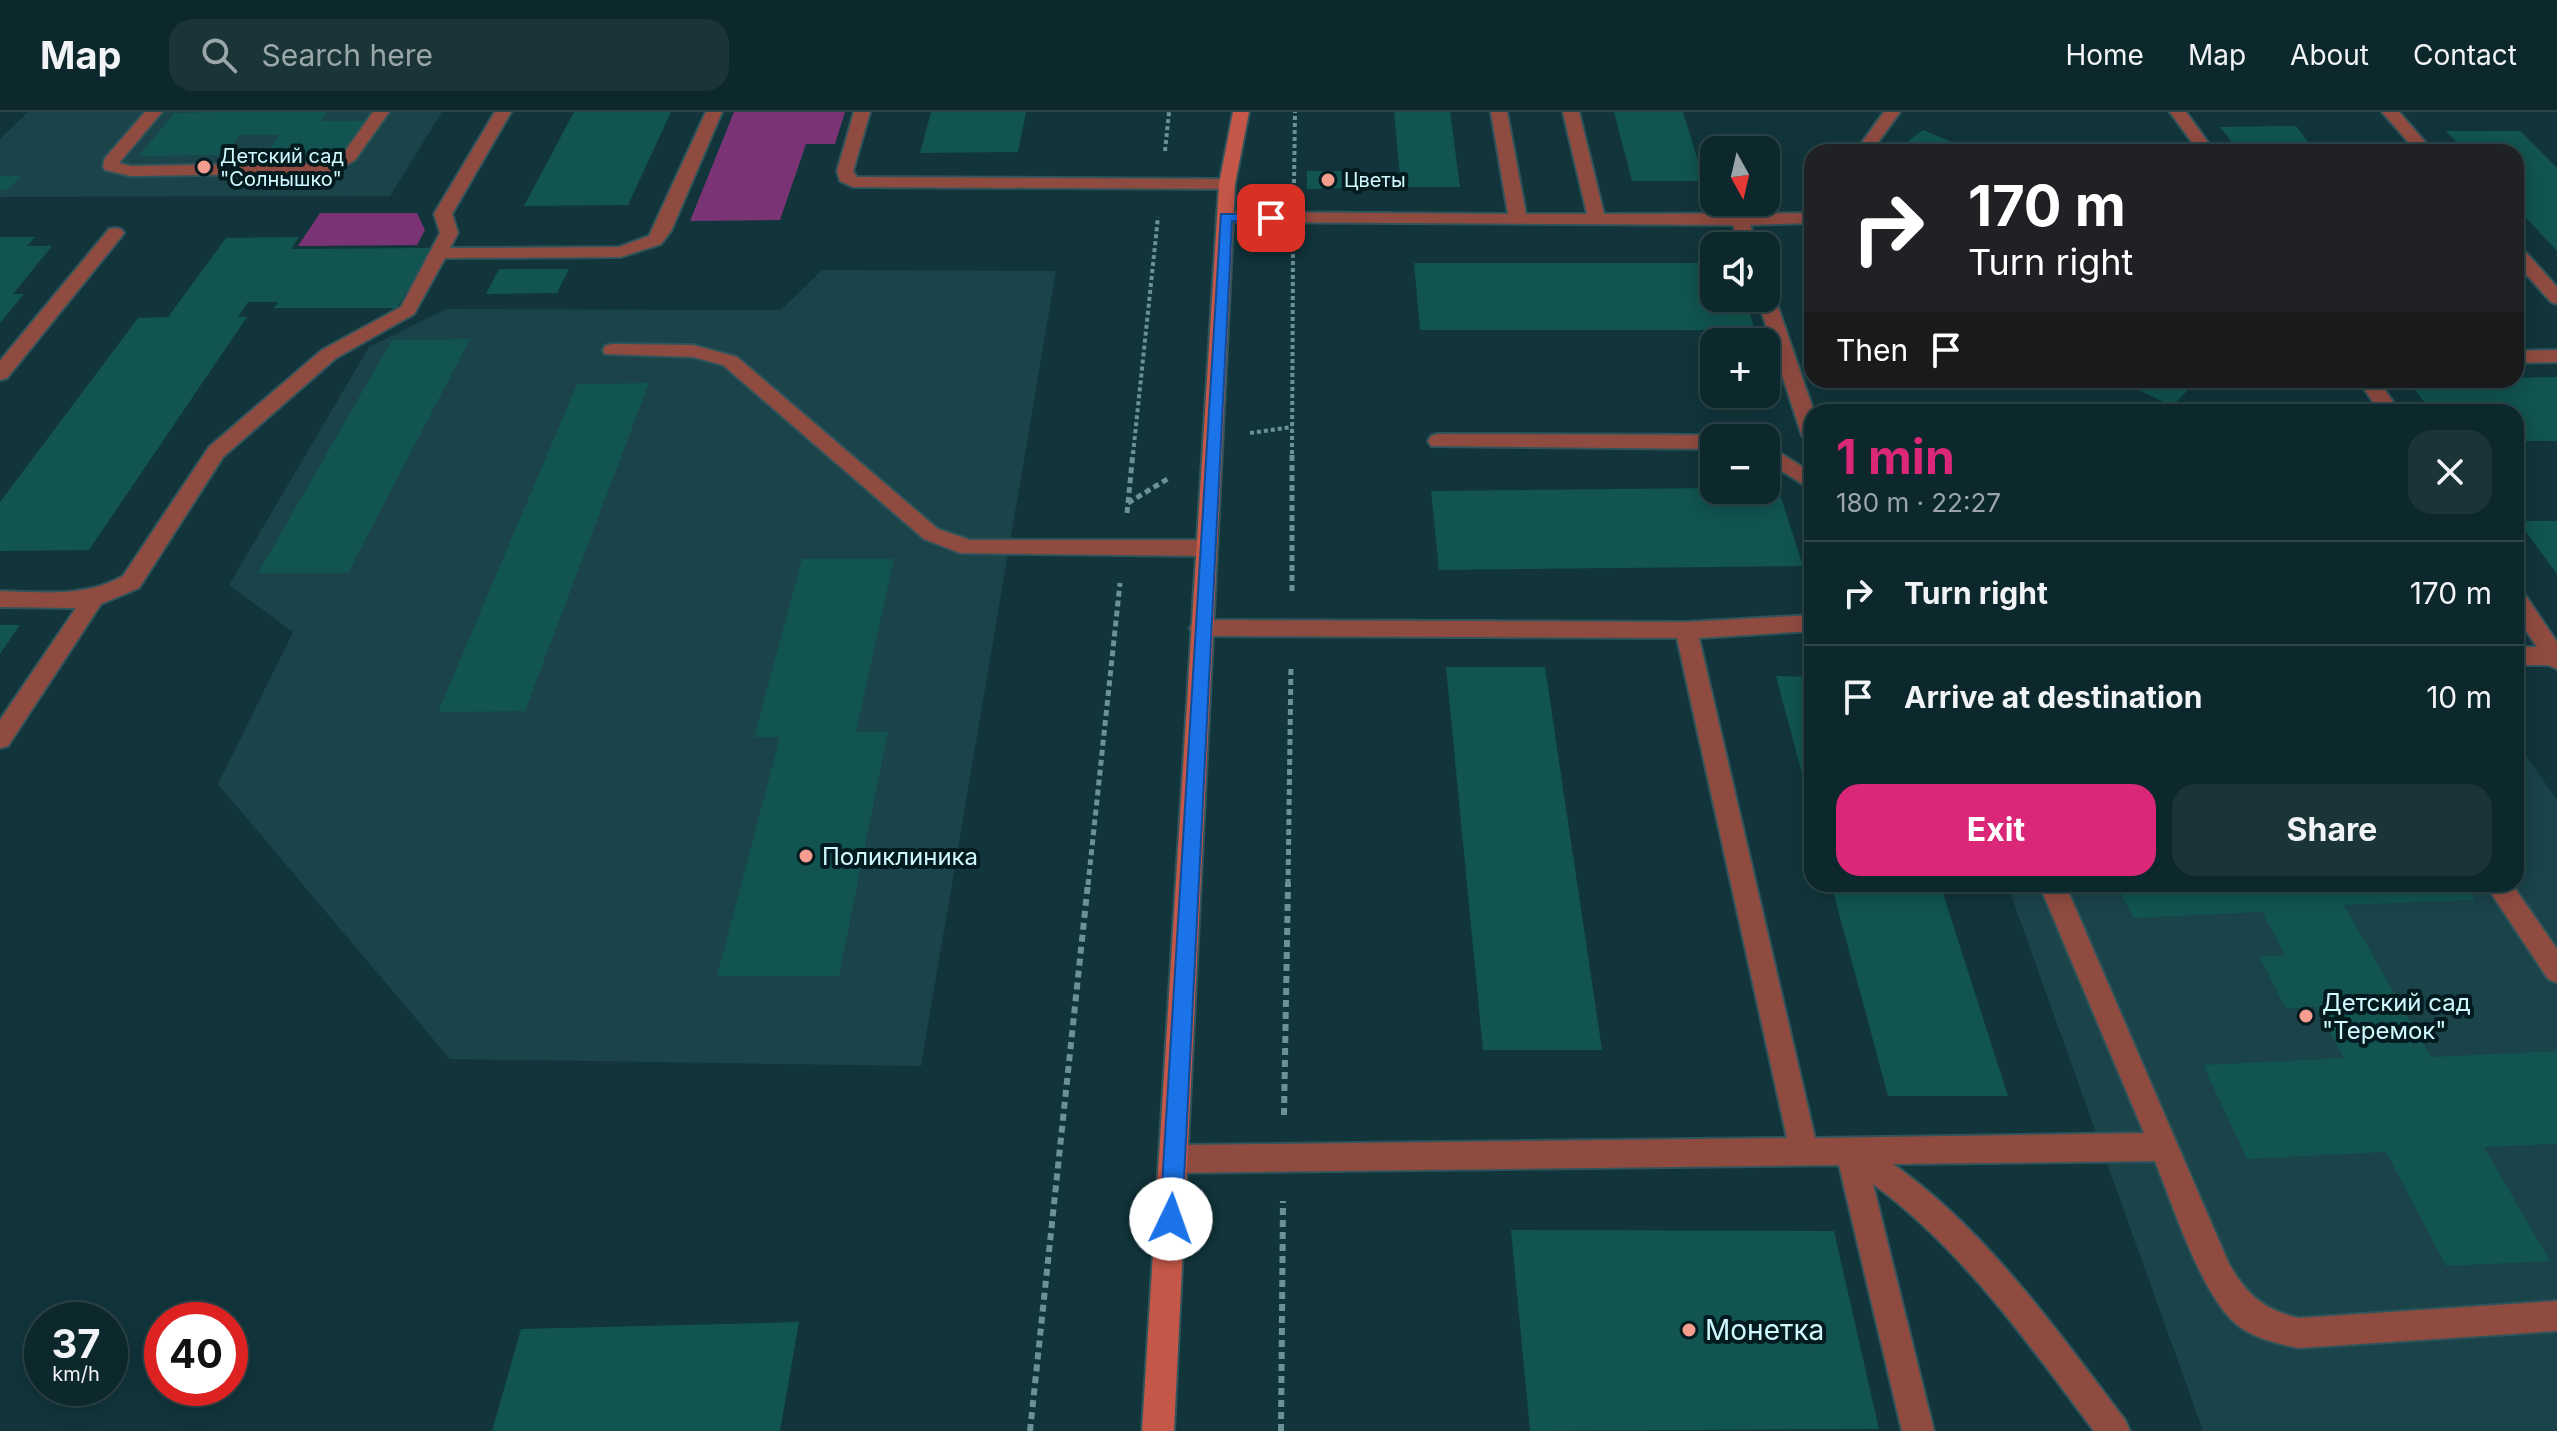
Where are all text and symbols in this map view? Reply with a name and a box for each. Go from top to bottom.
search box [169,19,729,91]
text: Map [40,32,121,78]
icon: search [197,33,241,77]
text: Search here [261,37,433,73]
text: Home [2065,38,2144,72]
text: Map [2188,38,2246,72]
text: About [2290,38,2369,72]
text: Contact [2413,38,2517,72]
north arrow [1700,136,1780,216]
map controls [1700,136,1780,504]
place label: Детский сад "Солнышко" [220,144,344,191]
marker: Детский сад "Солнышко" [195,158,213,176]
place label: Цветы [1344,168,1406,192]
marker: Цветы [1319,171,1337,189]
text: 170 m [1968,172,2126,240]
icon: right [1836,176,1940,280]
pin [1237,184,1305,252]
icon: arrive [1249,196,1293,240]
button: sound [1700,232,1780,312]
text: Turn right [1968,240,2133,284]
button: + [1700,328,1780,408]
icon: arrive [1924,328,1968,372]
text: Then [1836,332,1908,368]
button: − [1700,424,1780,504]
text: 1 min [1836,427,1955,486]
button: close [2408,430,2492,514]
text: 180 m · 22:27 [1836,487,2001,518]
icon: right [1836,571,1880,615]
text: Turn right [1904,575,2048,611]
text: 170 m [2410,575,2492,611]
icon: arrive [1836,675,1880,719]
text: Arrive at destination [1904,679,2202,715]
text: 10 m [2426,679,2492,715]
button: Exit [1836,784,2156,876]
button: Share [2172,784,2492,876]
place label: Поликлиника [822,842,978,871]
marker: Поликлиника [797,847,815,865]
place label: Детский сад "Теремок" [2322,988,2471,1045]
marker: Детский сад "Теремок" [2297,1007,2315,1025]
position arrow [1129,1177,1213,1261]
speed limit sign: 40 [144,1302,248,1406]
place label: Монетка [1705,1313,1824,1347]
text: 37 [51,1319,101,1368]
marker: Монетка [1680,1321,1698,1339]
text: km/h [52,1362,100,1386]

